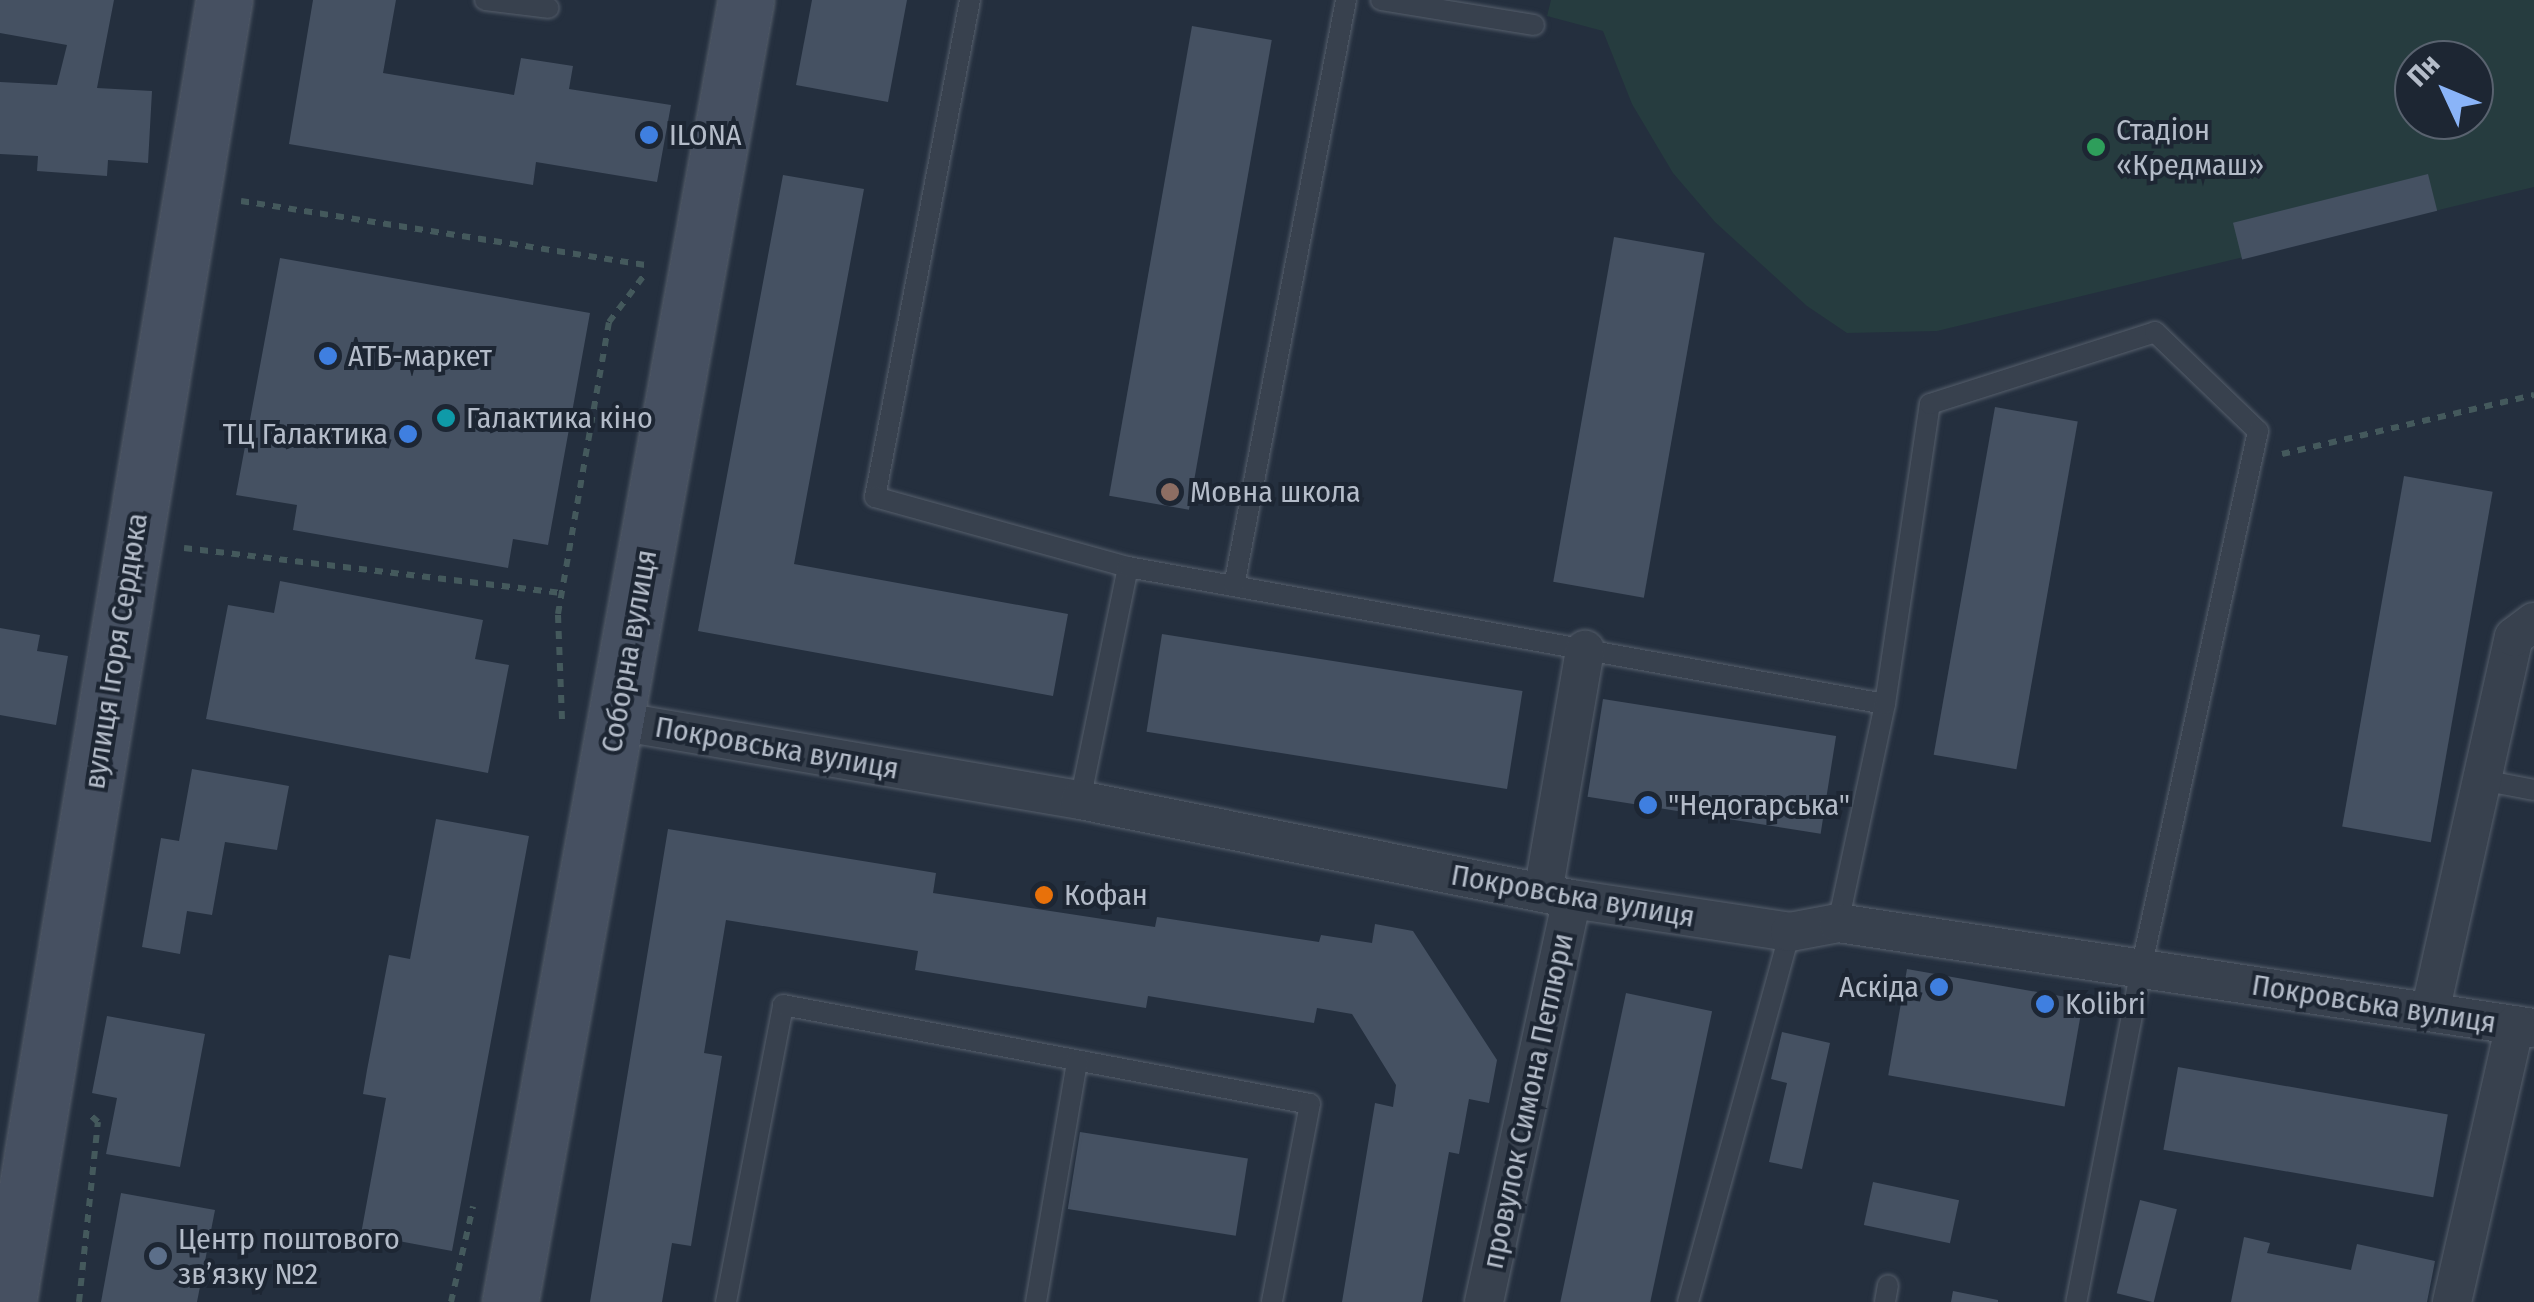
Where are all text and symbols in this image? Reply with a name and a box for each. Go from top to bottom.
north arrow [2394,40,2494,140]
text: Пн [2401,47,2446,93]
place label: Стадіон «Кредмаш» [2116,112,2264,182]
place label: ILONA [669,117,742,153]
marker: ILONA [638,124,660,146]
marker: Стадіон «Кредмаш» [2085,136,2107,158]
place label: АТБ-маркет [348,338,492,374]
marker: АТБ-маркет [317,345,339,367]
place label: Галактика кіно [466,400,653,436]
marker: Галактика кіно [435,407,457,429]
place label: ТЦ Галактика [223,416,388,452]
marker: ТЦ Галактика [397,423,419,445]
place label: Мовна школа [1190,474,1361,510]
marker: Мовна школа [1159,481,1181,503]
street label: вулиця Ігоря Сердюка [76,510,156,792]
street label: Соборна вулиця [593,547,665,755]
street label: Покровська вулиця [652,709,902,787]
place label: "Недогарська" [1668,787,1850,823]
marker: "Недогарська" [1637,794,1659,816]
street label: Покровська вулиця [1448,857,1698,935]
place label: Кофан [1064,877,1148,913]
marker: Кофан [1033,884,1055,906]
street label: провулок Симона Петлюри [1475,930,1581,1272]
street label: Покровська вулиця [2249,967,2499,1041]
place label: Аскіда [1839,969,1919,1005]
marker: Аскіда [1928,976,1950,998]
place label: Kolibri [2065,986,2146,1022]
marker: Kolibri [2034,993,2056,1015]
place label: Центр поштового зв’язку №2 [178,1221,400,1292]
marker: Центр поштового зв’язку №2 [147,1245,169,1267]

